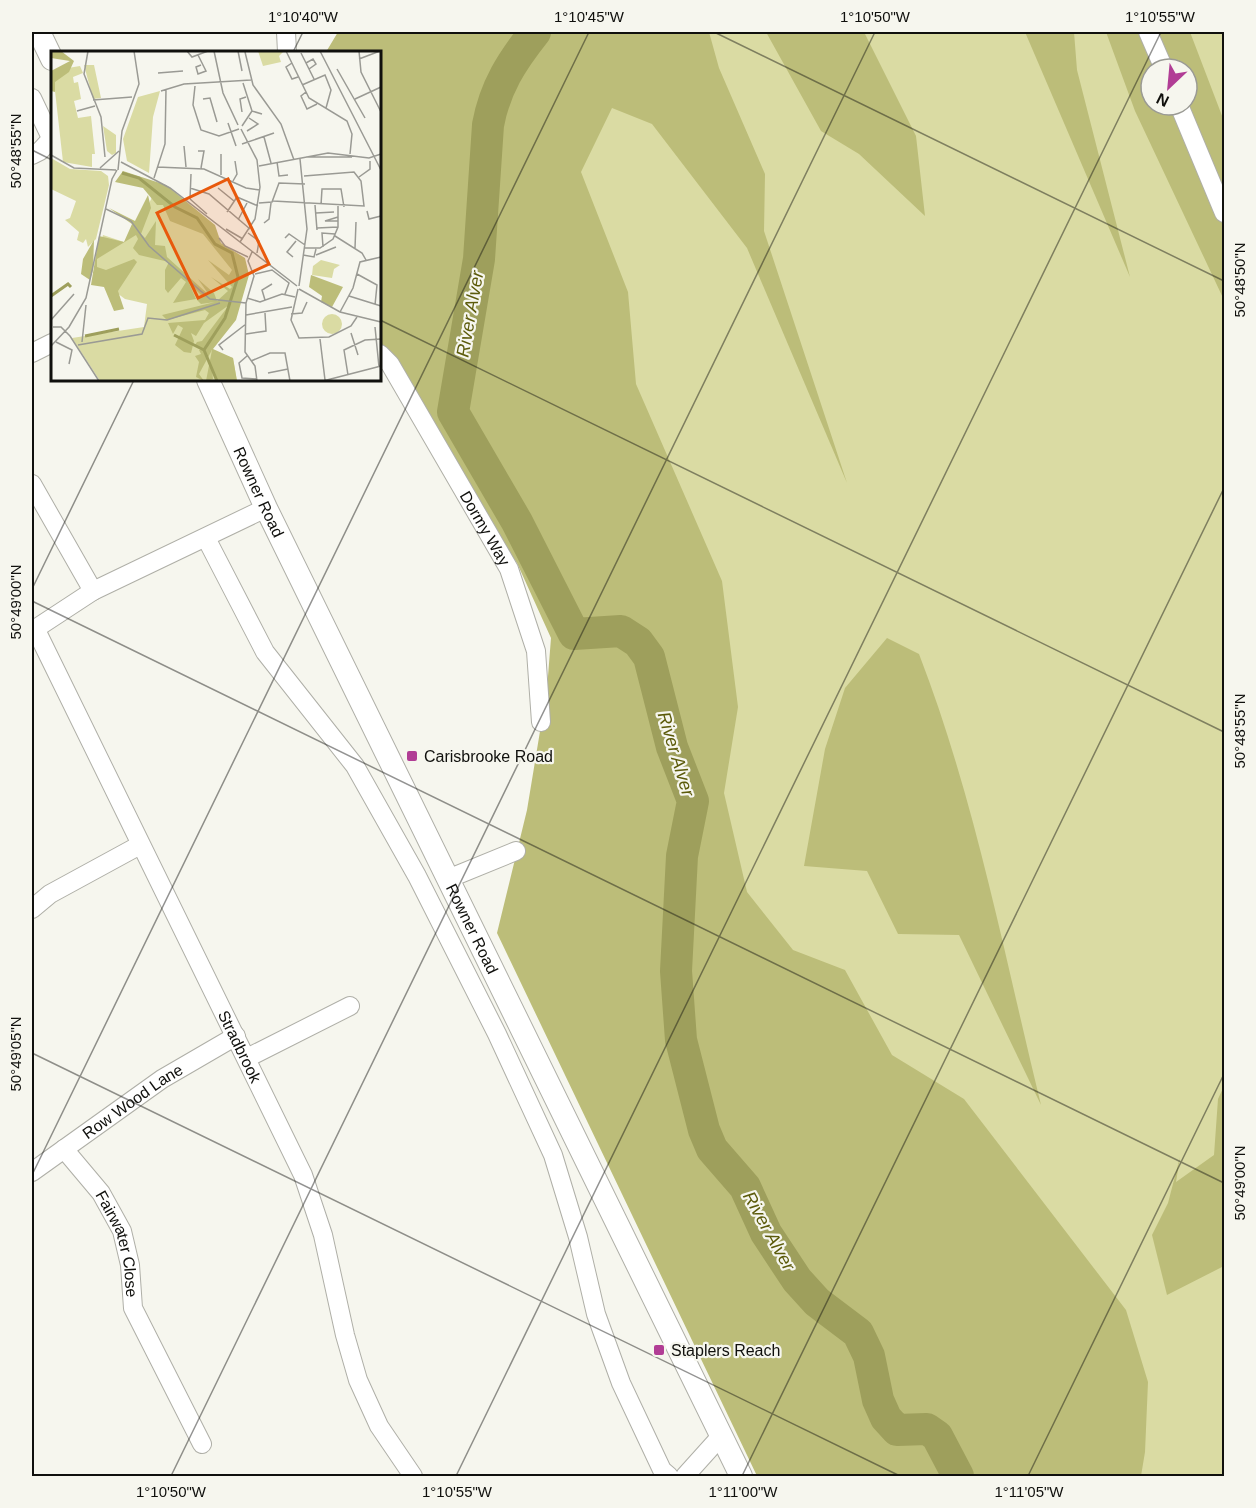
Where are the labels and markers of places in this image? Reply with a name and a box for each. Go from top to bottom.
place label: Carisbrooke Road [424,748,553,765]
marker: Carisbrooke Road [405,749,419,763]
place label: Staplers Reach [671,1342,780,1359]
marker: Staplers Reach [652,1343,666,1357]

